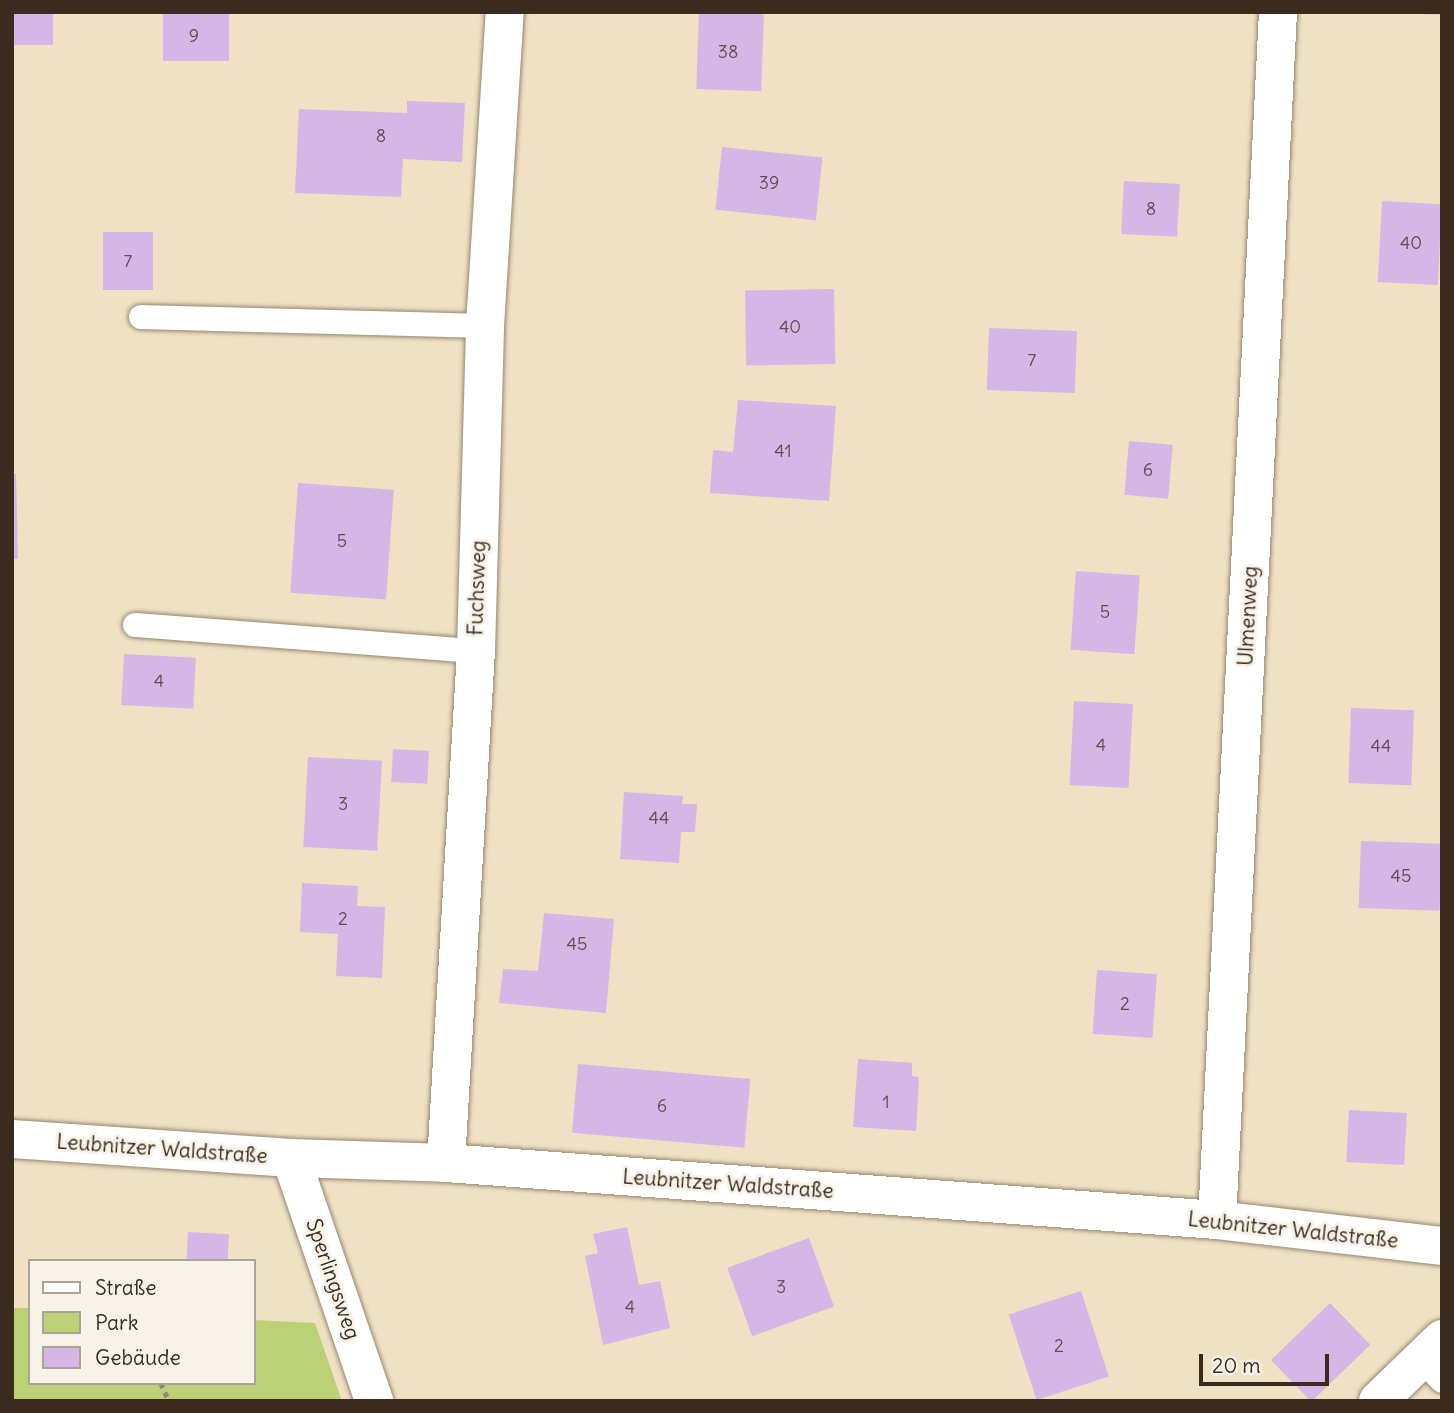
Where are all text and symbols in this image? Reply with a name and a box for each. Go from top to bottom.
house number: 9 [189,25,199,47]
house number: 38 [718,41,738,63]
house number: 8 [376,125,386,147]
house number: 39 [759,172,779,194]
house number: 8 [1146,198,1156,220]
house number: 40 [1400,232,1422,254]
house number: 7 [124,250,132,272]
house number: 40 [779,316,801,338]
house number: 7 [1028,349,1036,371]
house number: 41 [774,440,792,462]
house number: 6 [1143,459,1153,481]
house number: 5 [337,530,347,552]
street label: Fuchsweg [463,540,491,636]
street label: Ulmenweg [1233,565,1263,667]
house number: 5 [1100,601,1110,623]
house number: 4 [154,670,164,692]
house number: 4 [1096,734,1106,756]
house number: 44 [1371,735,1391,757]
house number: 3 [338,793,348,815]
house number: 44 [649,807,669,829]
house number: 45 [1391,865,1411,887]
house number: 2 [338,908,348,930]
house number: 45 [567,933,587,955]
house number: 2 [1120,993,1130,1015]
house number: 1 [882,1091,890,1113]
house number: 6 [657,1095,667,1117]
street label: Leubnitzer Waldstraße [56,1129,268,1169]
street label: Leubnitzer Waldstraße [622,1164,834,1204]
street label: Leubnitzer Waldstraße [1186,1206,1400,1254]
street label: Sperlingsweg [301,1215,365,1343]
legend [28,1259,256,1385]
text: Straße [95,1274,156,1301]
house number: 3 [776,1276,786,1298]
house number: 4 [625,1296,635,1318]
text: Park [95,1309,138,1336]
house number: 2 [1054,1335,1064,1357]
scale bar [1202,1340,1332,1384]
text: Gebäude [95,1344,181,1371]
text: 20 m [1212,1352,1261,1379]

